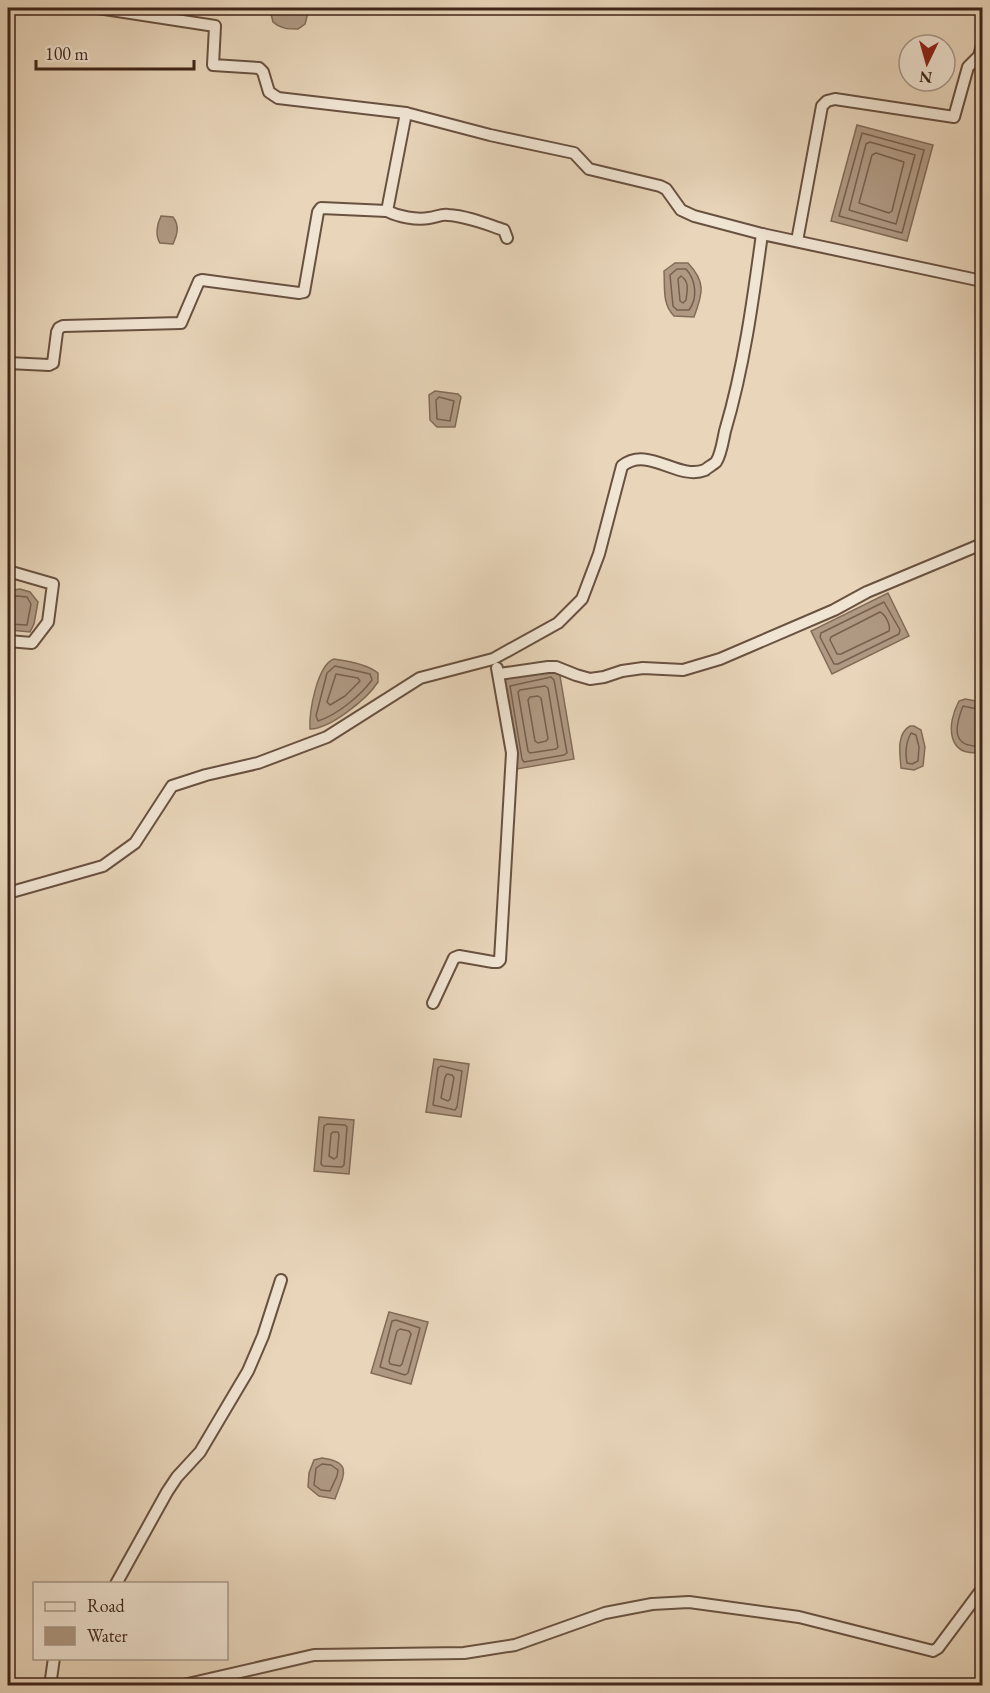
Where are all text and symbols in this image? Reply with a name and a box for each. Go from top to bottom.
scale bar [36,33,194,71]
north arrow [897,33,957,93]
text: 100 m [45,42,89,65]
text: N [918,66,933,88]
legend [33,1582,228,1660]
text: Road [87,1594,126,1617]
text: Water [87,1624,128,1647]

